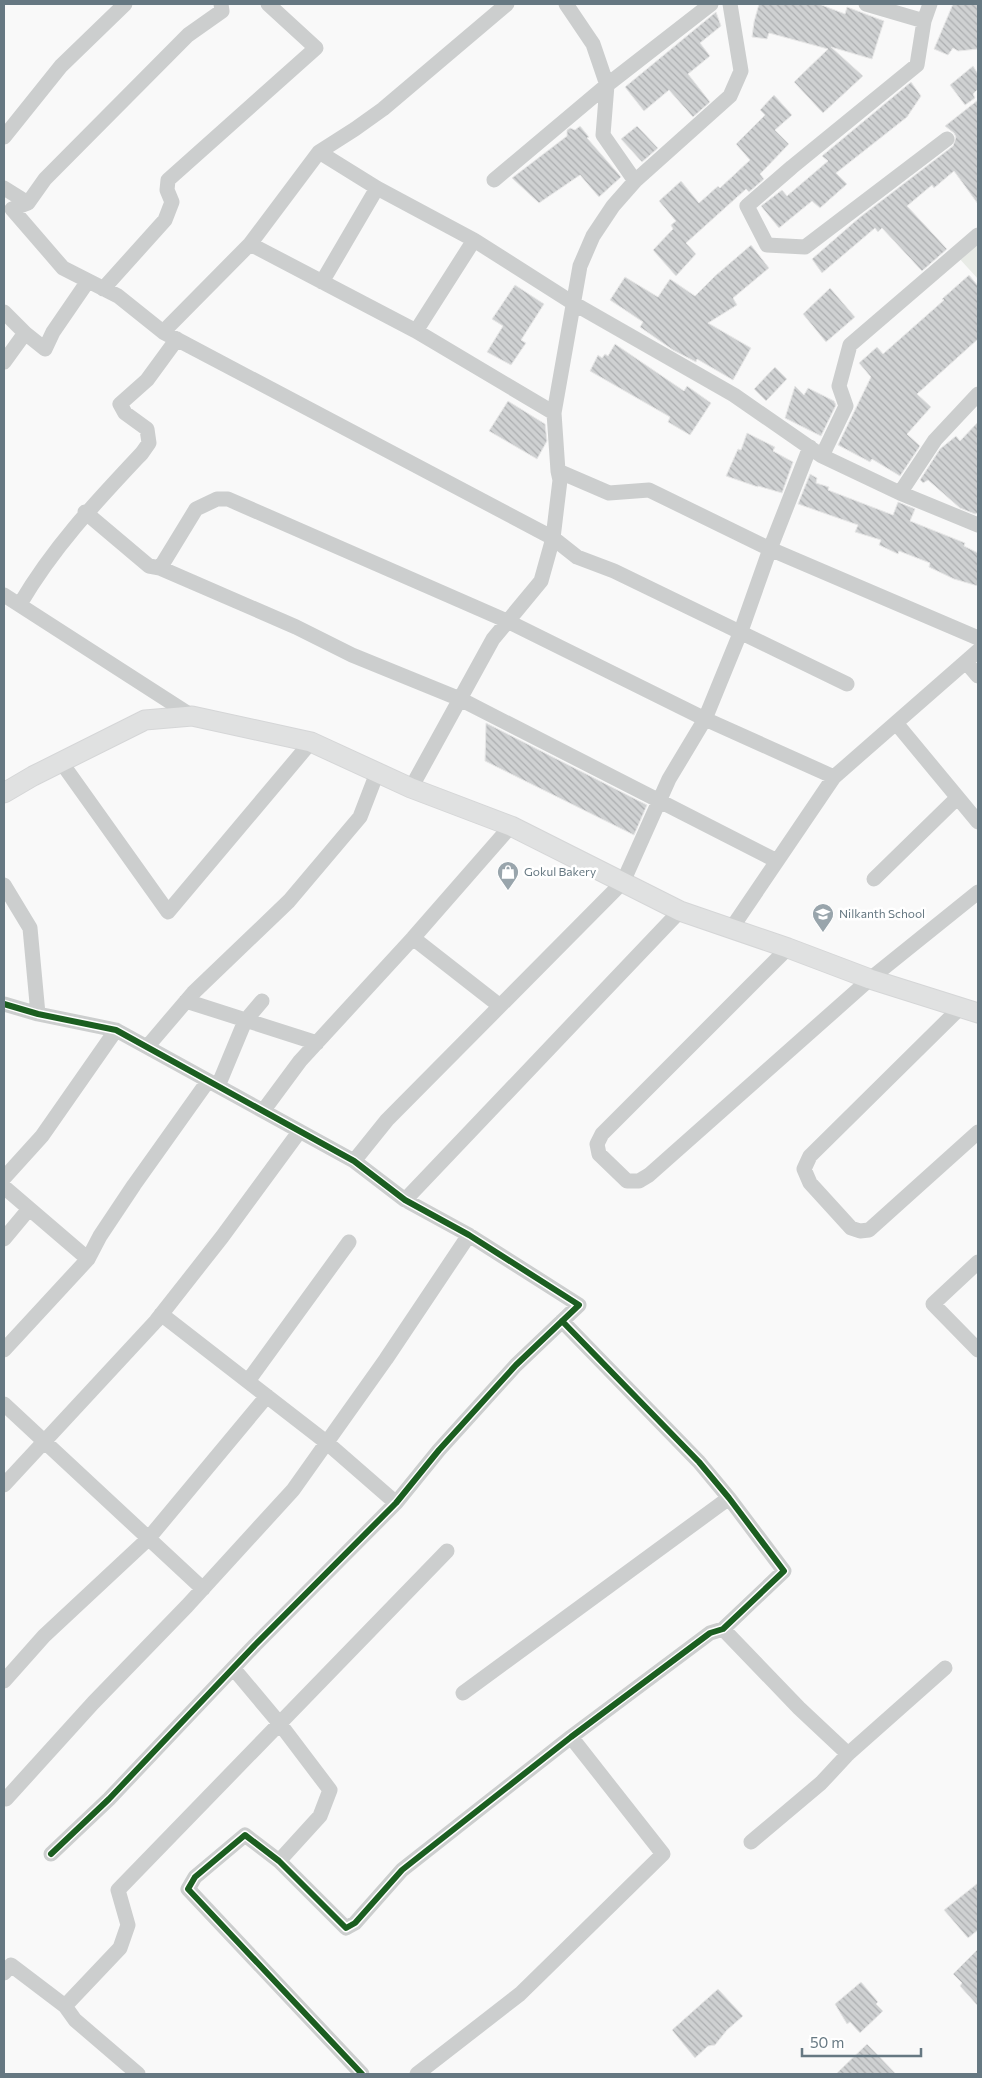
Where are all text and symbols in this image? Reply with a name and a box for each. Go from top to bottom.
shop icon: Gokul Bakery [496,860,520,891]
place label: Gokul Bakery [524,864,596,878]
school or university icon: Nilkanth School [811,902,835,933]
place label: Nilkanth School [839,906,925,920]
scale bar [802,2026,921,2058]
text: 50 m [810,2033,844,2051]

